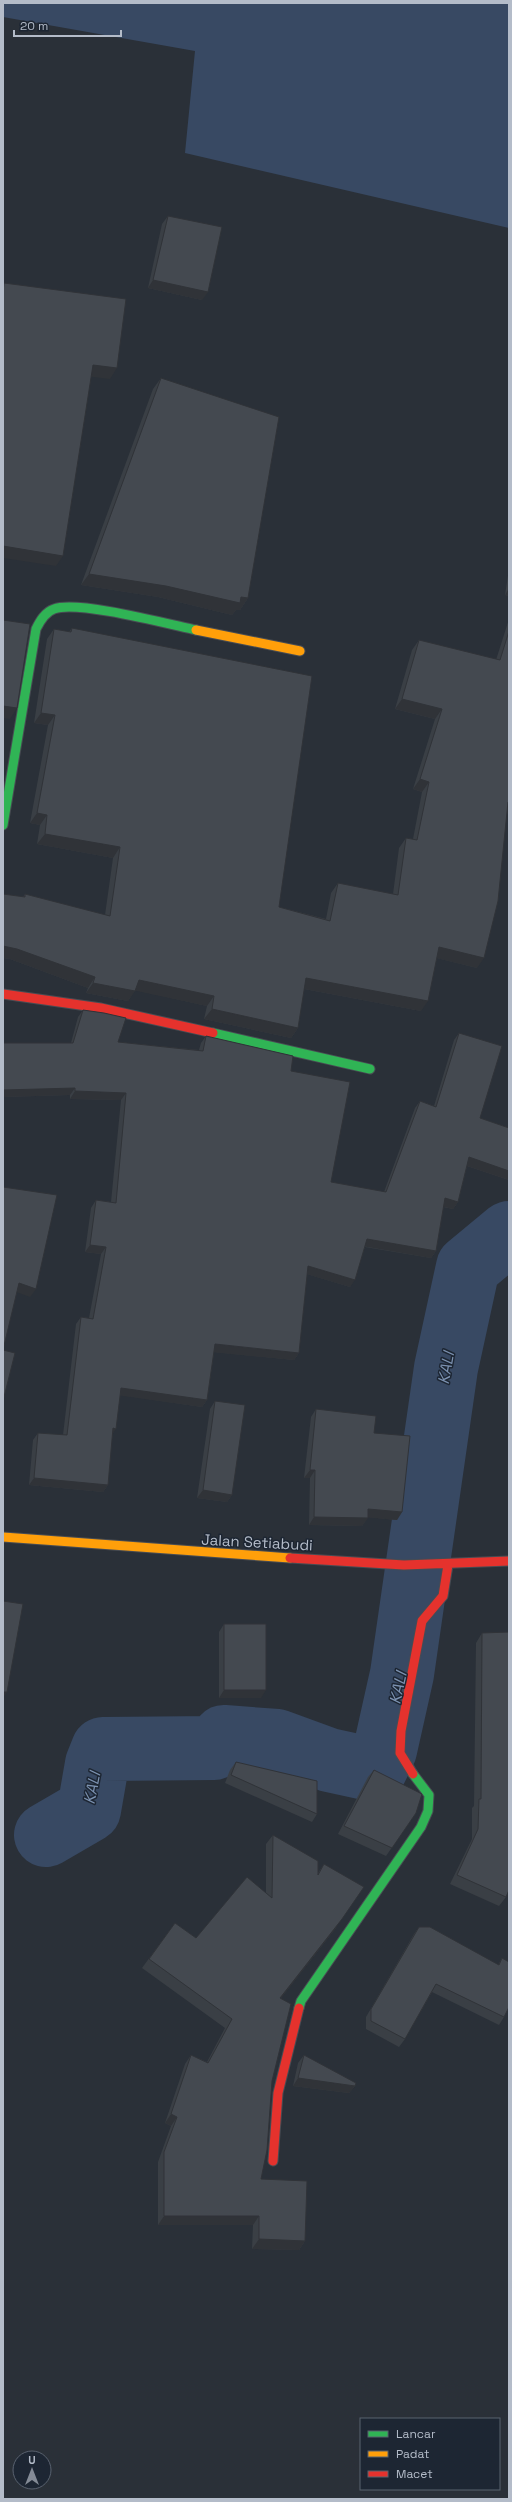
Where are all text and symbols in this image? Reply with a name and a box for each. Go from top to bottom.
scale bar [14,12,121,38]
text: 20 m [20,18,48,34]
water label: KALI [433,1348,460,1386]
street label: Jalan Setiabudi [201,1530,313,1554]
water label: KALI [384,1668,412,1706]
water label: KALI [79,1768,106,1806]
legend [360,2418,500,2490]
text: Lancar [396,2426,436,2442]
text: Padat [396,2446,430,2462]
north arrow [12,2450,52,2490]
text: U [28,2453,36,2467]
text: Macet [396,2466,433,2482]

